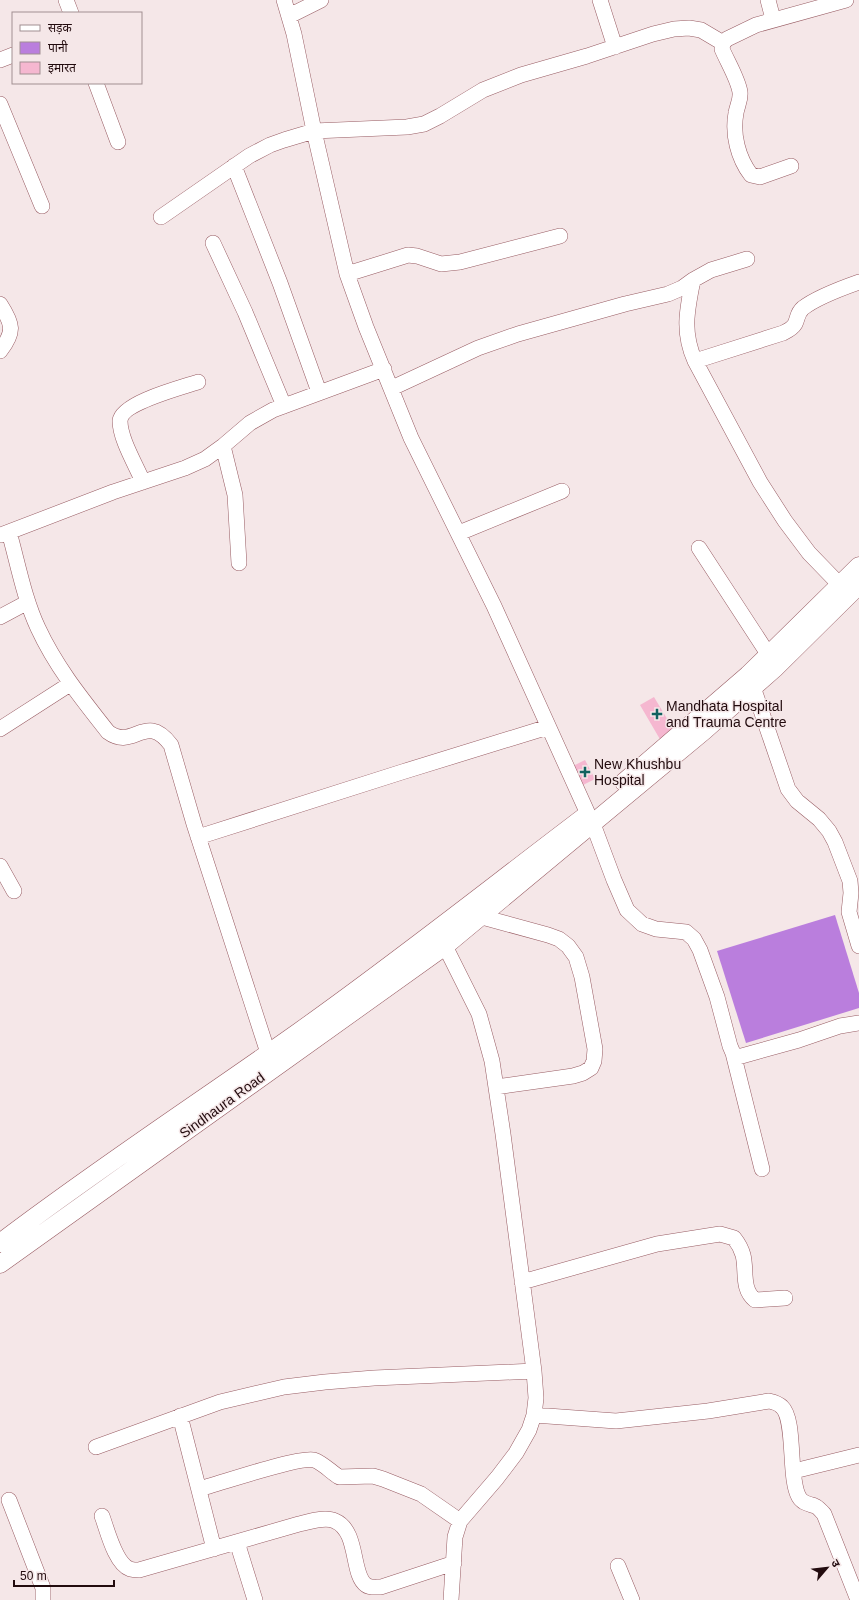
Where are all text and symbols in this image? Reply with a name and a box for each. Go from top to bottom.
legend [12,12,142,84]
text: सड़क [48,21,73,35]
text: पानी [48,40,69,55]
text: इमारत [48,61,77,75]
place label: Mandhata Hospital and Trauma Centre [666,698,787,730]
marker: Mandhata Hospital and Trauma Centre [651,708,663,720]
place label: New Khushbu Hospital [594,756,681,788]
marker: New Khushbu Hospital [579,766,591,778]
street label: Sindhaura Road [176,1069,268,1141]
north arrow [807,1548,847,1588]
text: उ [829,1558,843,1569]
scale bar [14,1562,114,1588]
text: 50 m [20,1569,47,1583]

